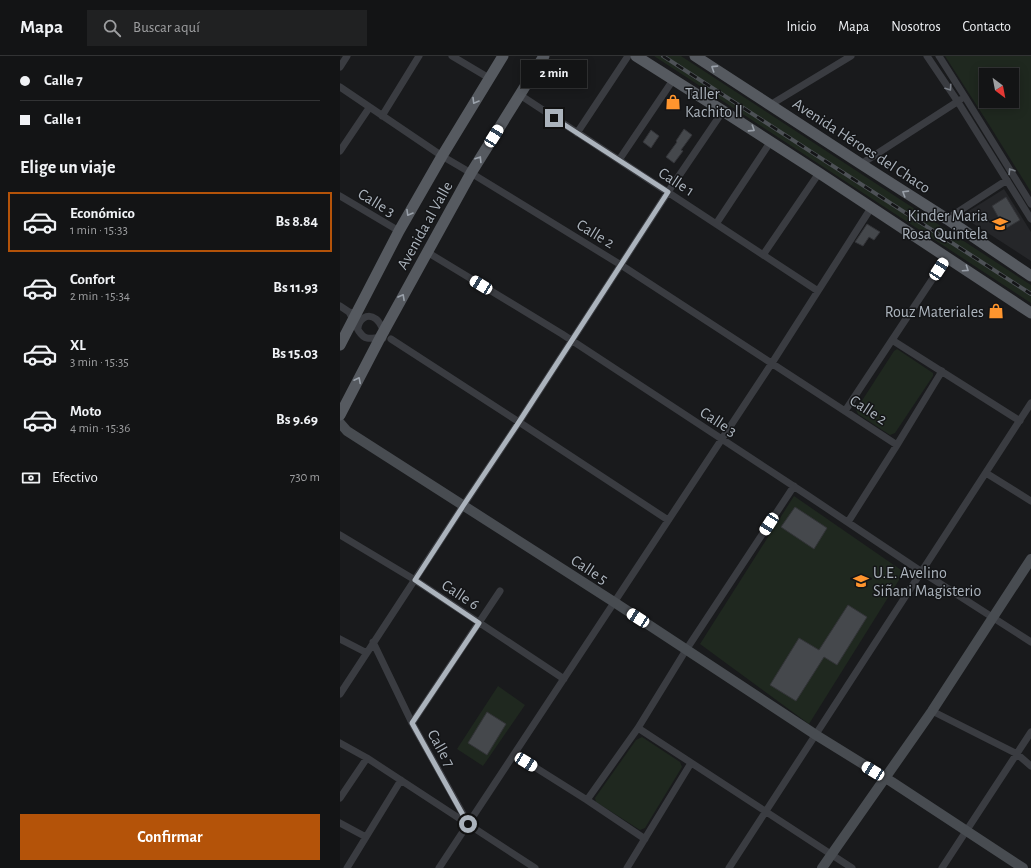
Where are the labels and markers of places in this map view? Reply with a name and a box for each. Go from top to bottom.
place label: Taller Kachito ll [685,86,743,120]
shop icon: Taller Kachito ll [664,93,682,111]
place label: Kinder Maria Rosa Quintela [902,208,988,243]
school or university icon: Kinder Maria Rosa Quintela [991,215,1009,233]
shop icon: Rouz Materiales [987,302,1005,320]
place label: Rouz Materiales [885,304,984,320]
place label: U.E. Avelino Siñani Magisterio [873,565,981,599]
school or university icon: U.E. Avelino Siñani Magisterio [852,572,870,590]

